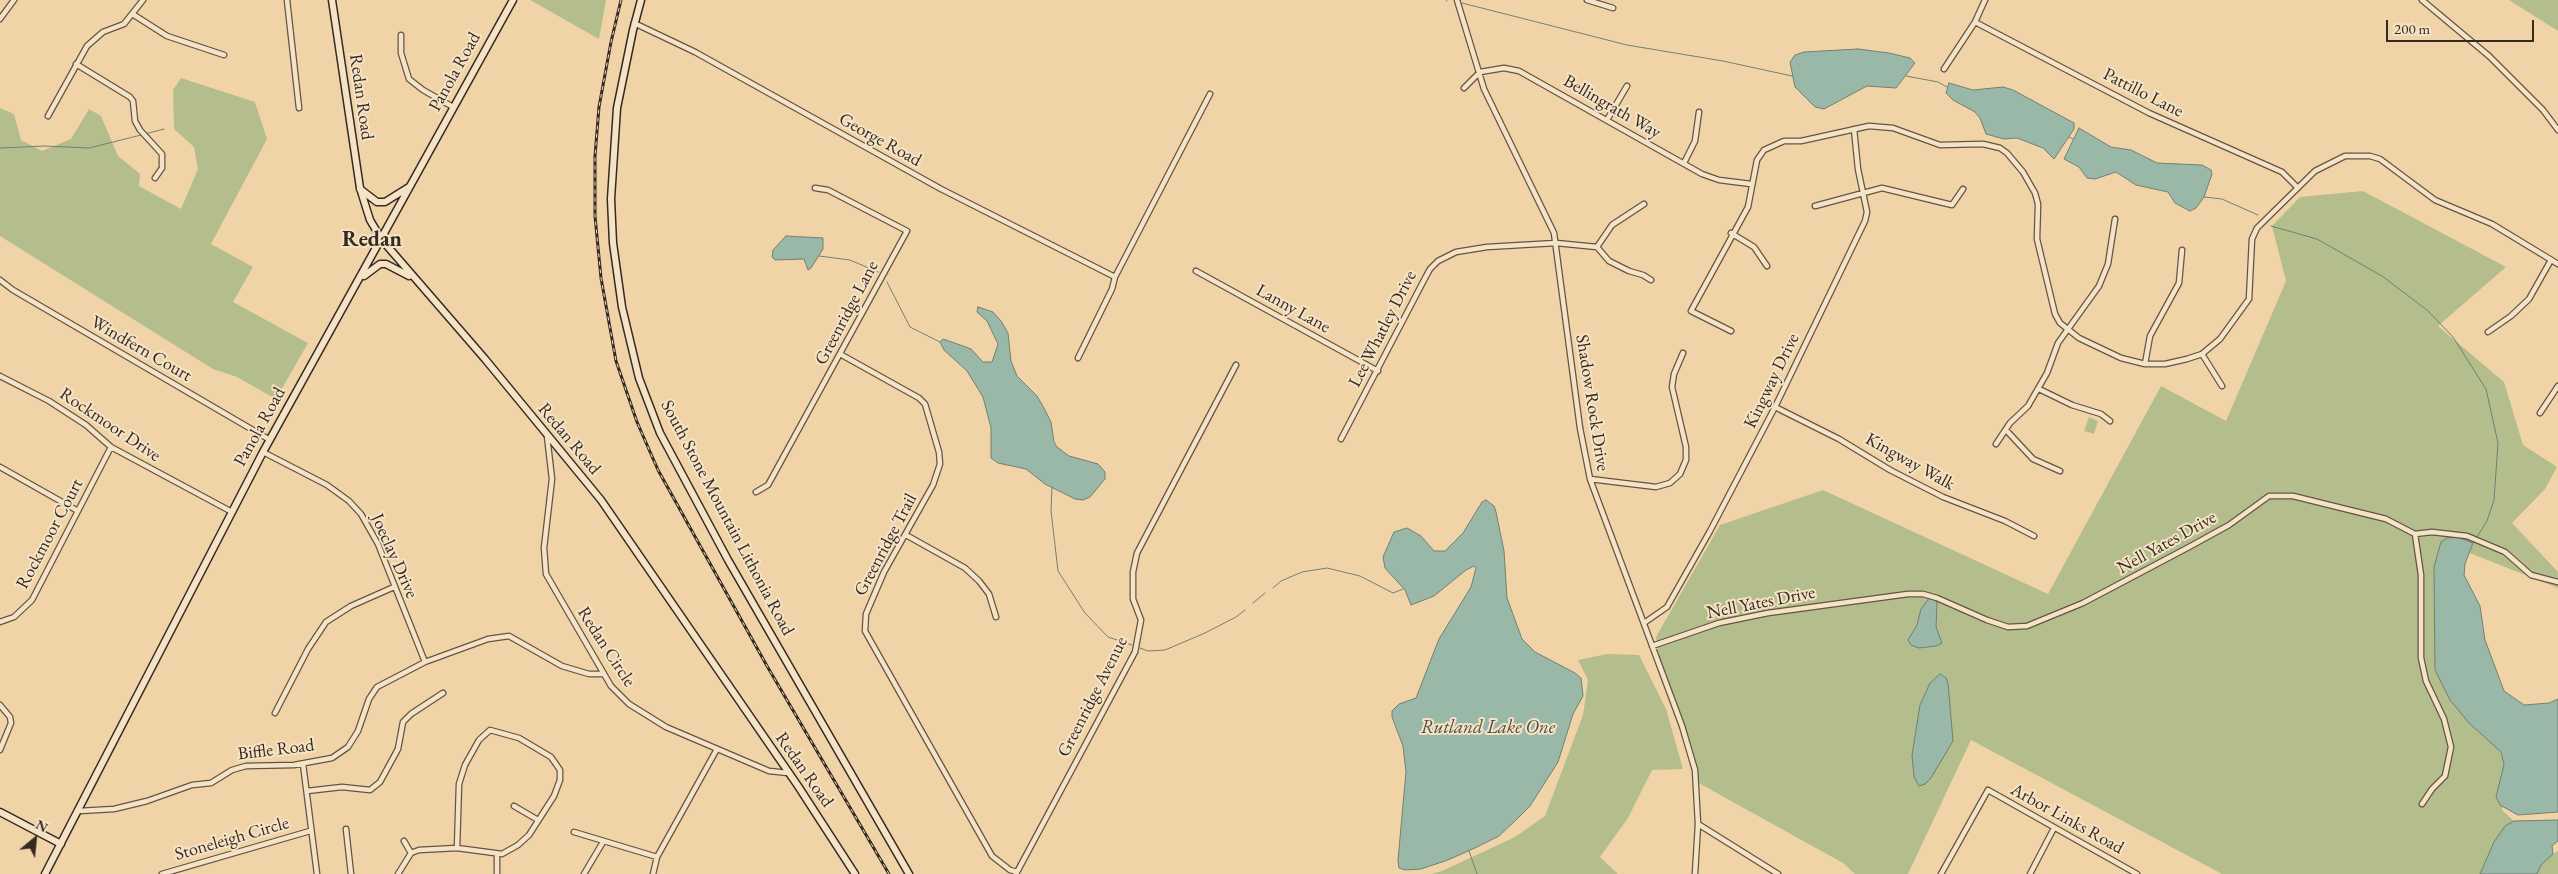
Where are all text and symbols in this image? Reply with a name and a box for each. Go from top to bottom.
scale bar [2388,10,2536,42]
text: 200 m [2394,19,2430,38]
street label: Panola Road [424,29,486,115]
street label: Redan Road [344,53,378,141]
street label: Pattillo Lane [2099,64,2187,122]
street label: Bellingrath Way [1559,70,1665,144]
street label: George Road [835,108,925,172]
district label: Redan [342,227,402,253]
street label: Greenridge Lane [811,257,883,369]
street label: Lee Whatley Drive [1344,267,1422,391]
street label: Lanny Lane [1252,280,1334,338]
street label: Windfern Court [86,311,196,387]
street label: Kingway Drive [1740,330,1804,432]
street label: Shadow Rock Drive [1571,333,1613,473]
street label: Rockmoor Drive [55,383,165,467]
street label: Panola Road [229,384,291,470]
street label: South Stone Mountain Lithonia Road [656,397,798,639]
street label: Redan Road [533,399,605,479]
street label: Kingway Walk [1861,429,1959,495]
street label: Rockmoor Court [12,475,88,593]
street label: Greenridge Trail [850,490,922,600]
street label: Nell Yates Drive [2114,507,2220,579]
street label: Joeclay Drive [366,510,422,602]
street label: Nell Yates Drive [1705,582,1817,624]
street label: Redan Circle [572,603,640,691]
street label: Greenridge Avenue [1053,633,1133,761]
water label: Rutland Lake One [1421,717,1555,739]
street label: Redan Road [770,728,838,812]
street label: Biffle Road [236,735,316,765]
street label: Arbor Links Road [2007,779,2127,859]
street label: Stoneleigh Circle [172,812,292,866]
north arrow [10,814,60,864]
text: N [33,815,51,836]

